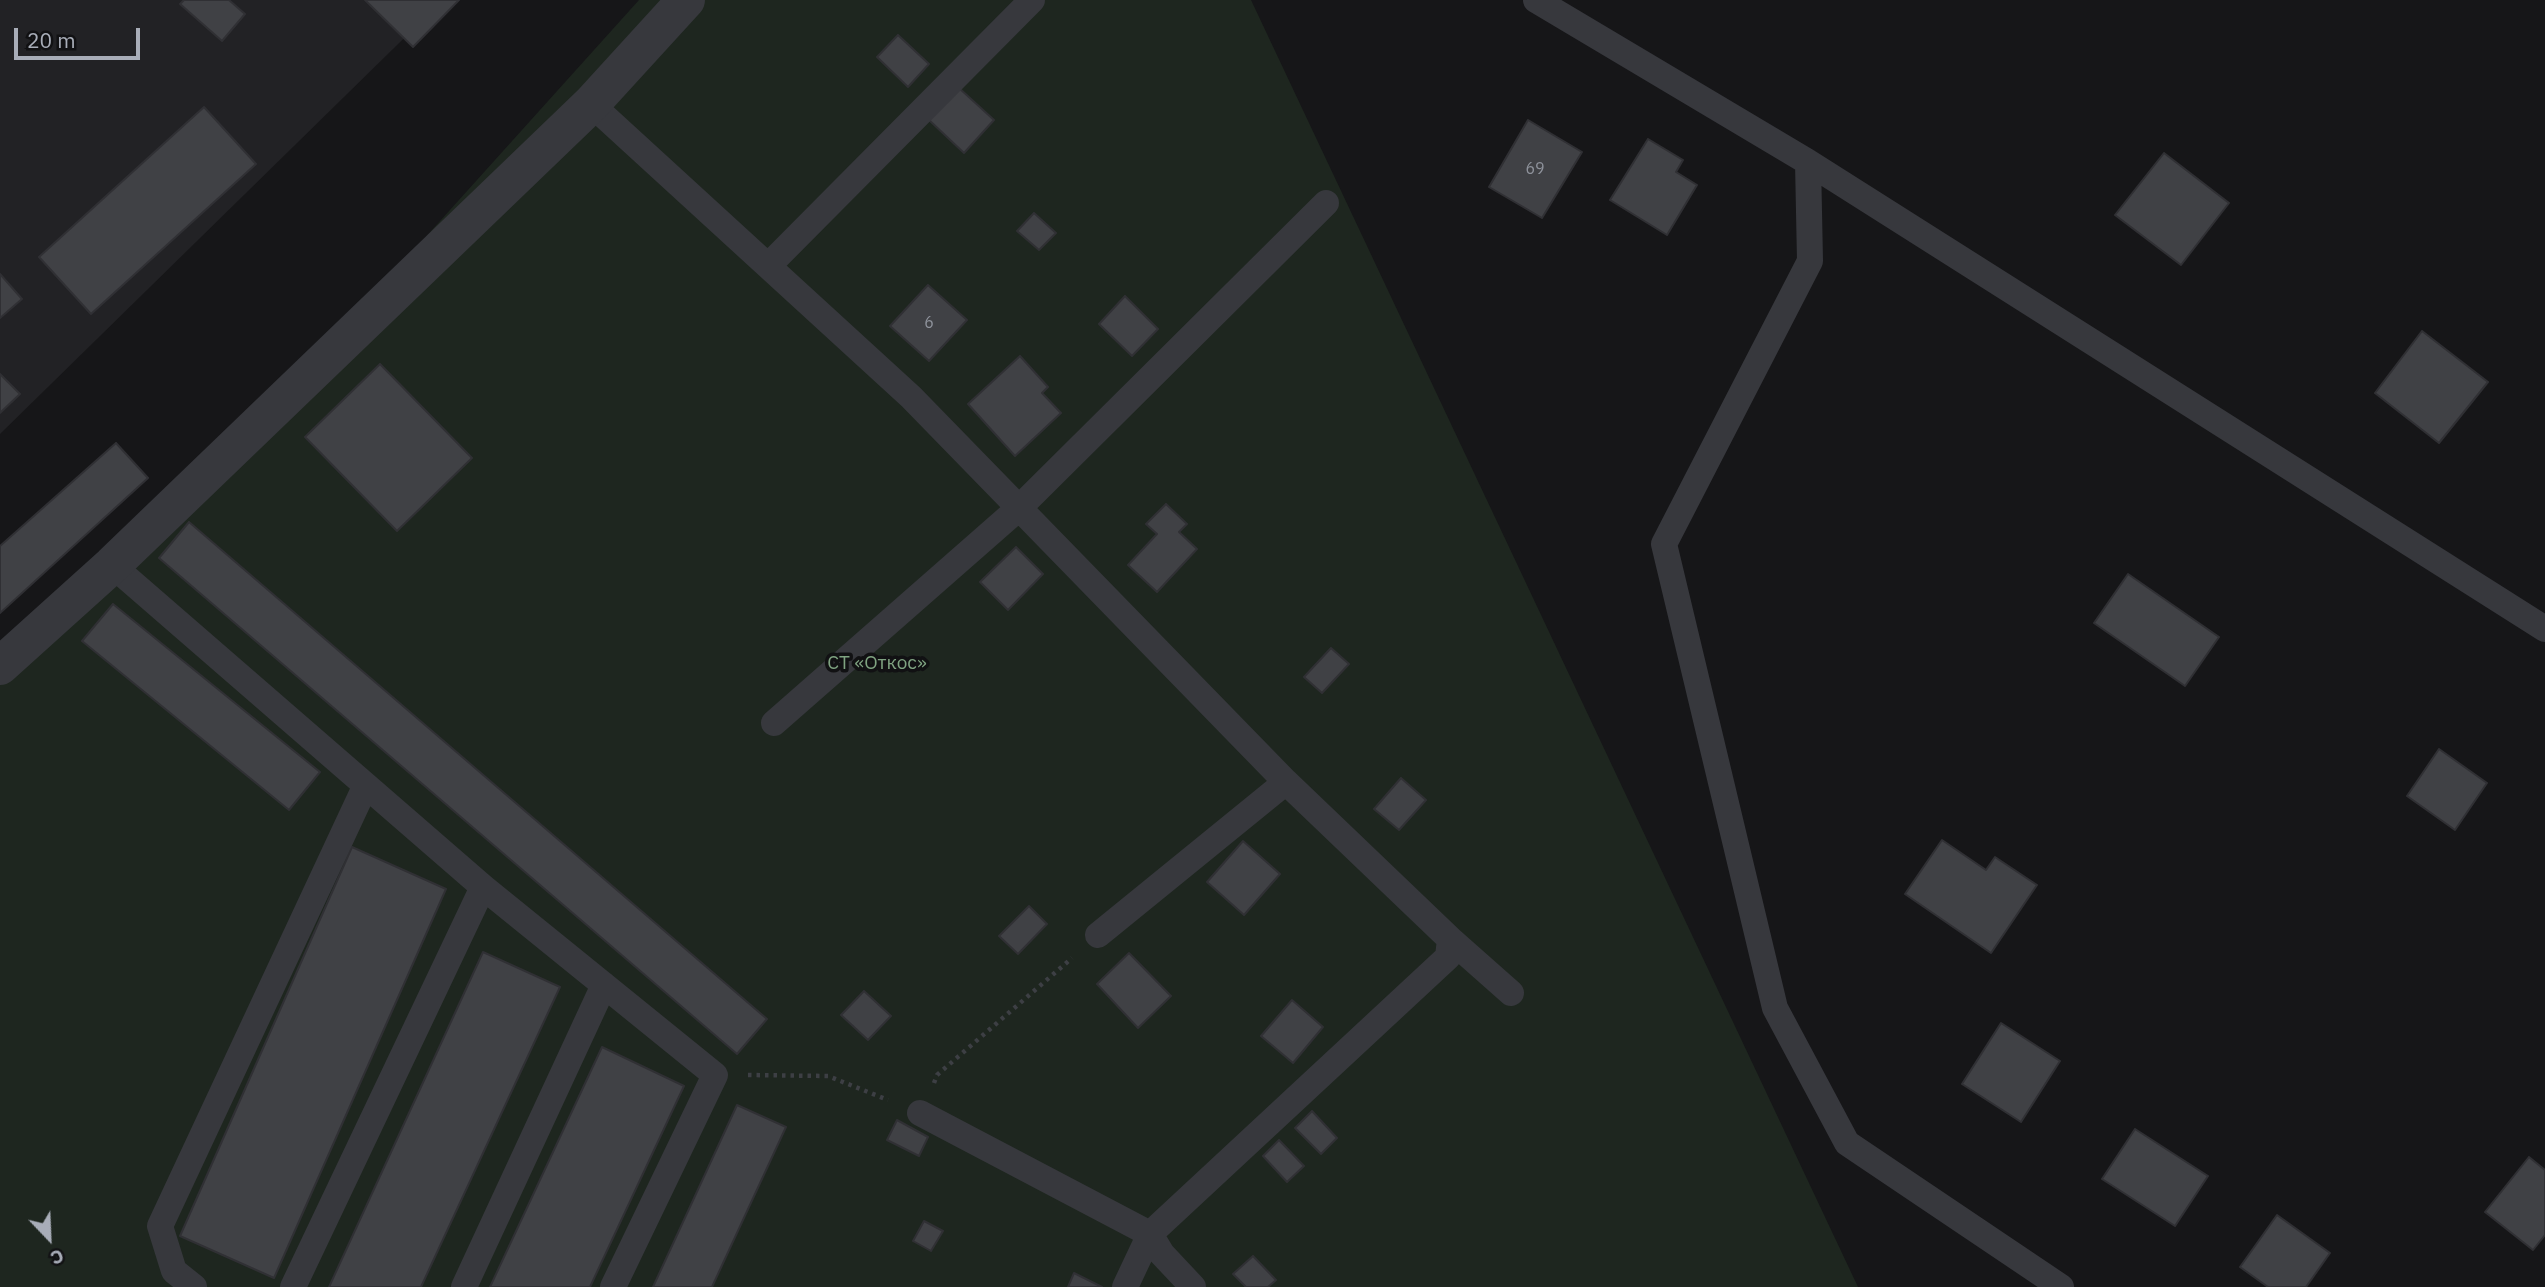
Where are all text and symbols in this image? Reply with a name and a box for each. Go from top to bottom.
scale bar [18,14,144,58]
text: 20 m [27,26,76,54]
house number: 69 [1525,159,1545,179]
house number: 6 [924,313,934,333]
park label: СТ «Откос» [827,653,927,675]
north arrow [14,1203,84,1273]
text: С [47,1244,68,1271]

